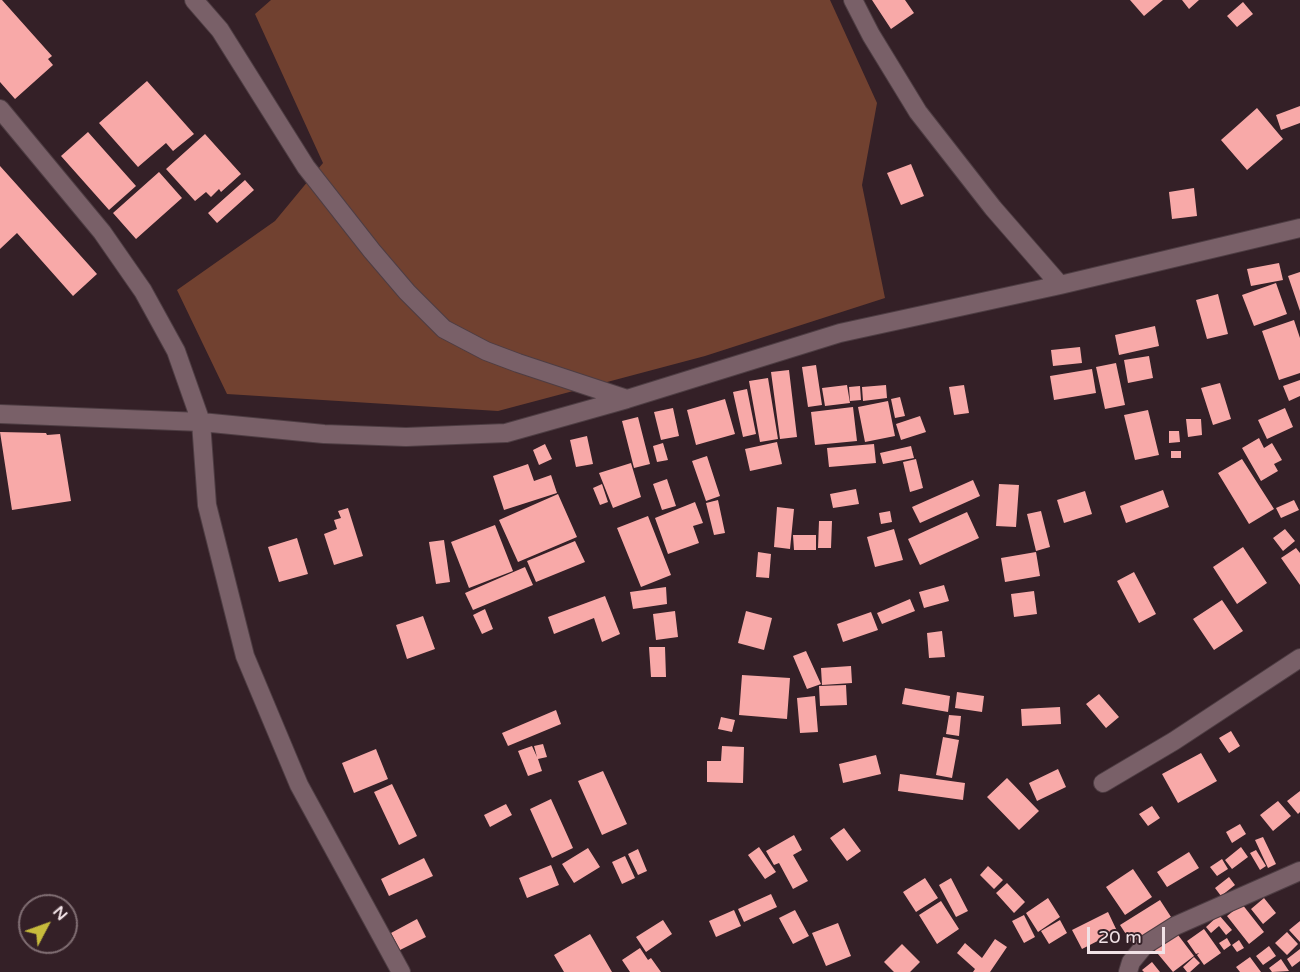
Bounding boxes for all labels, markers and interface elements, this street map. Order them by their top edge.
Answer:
north arrow [18,894,78,954]
text: N [48,902,72,925]
scale bar [1090,915,1168,953]
text: 20 m [1098,926,1142,948]

